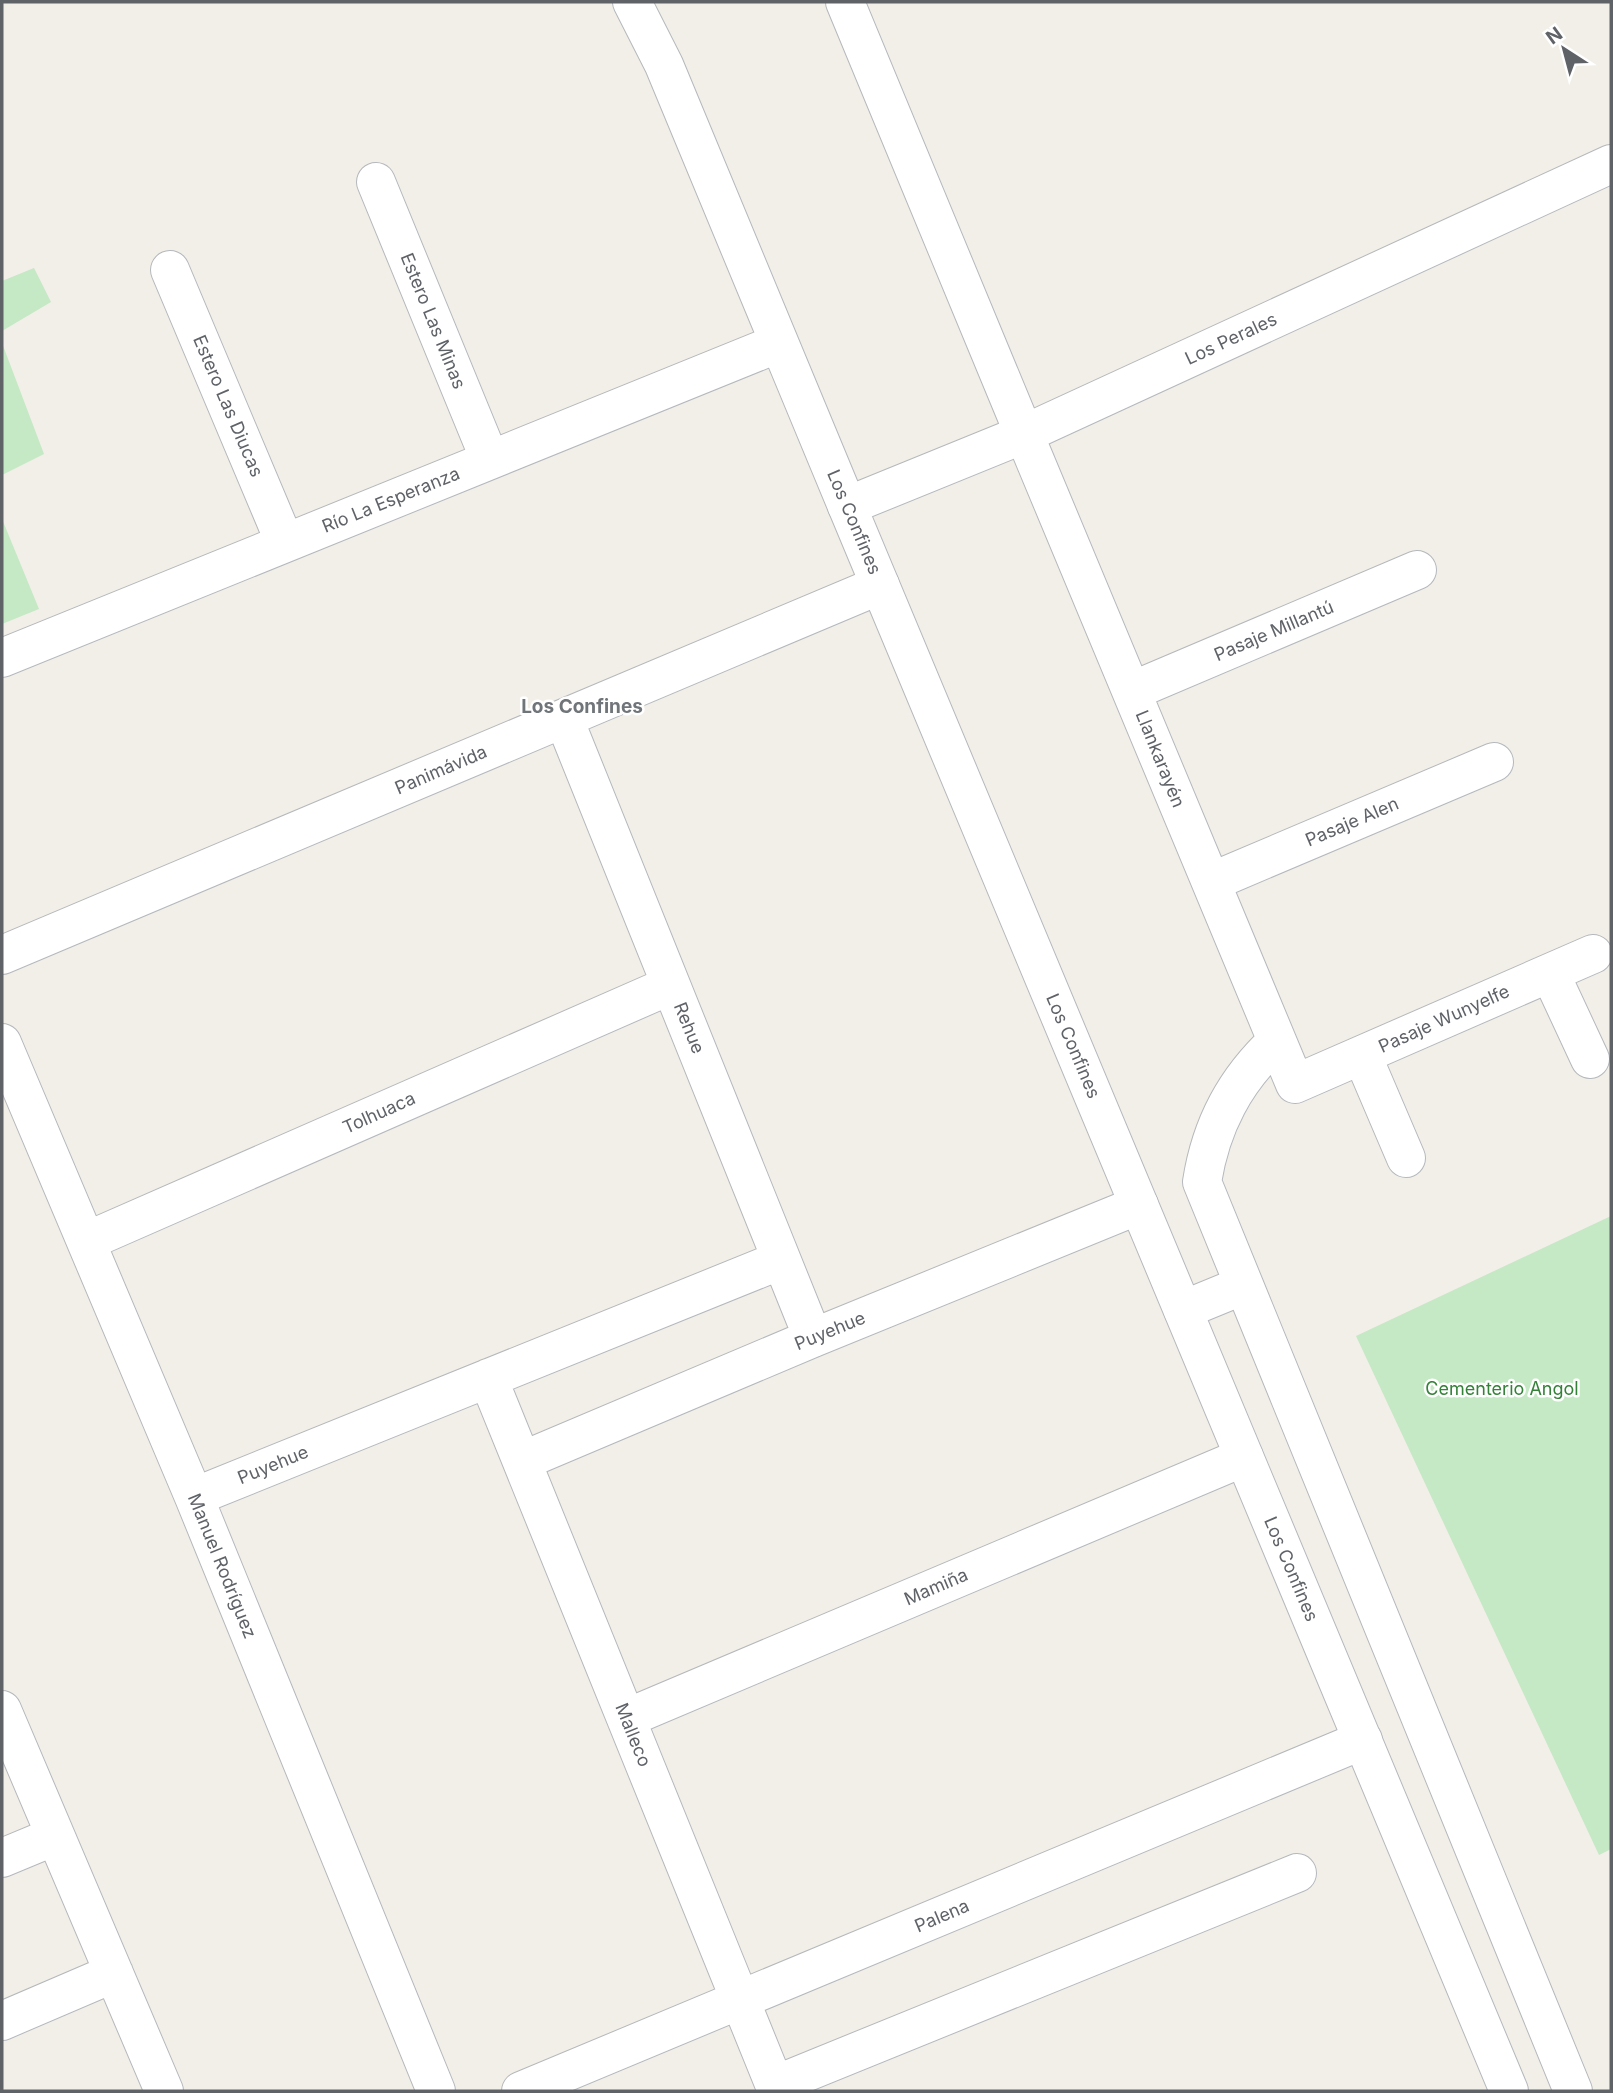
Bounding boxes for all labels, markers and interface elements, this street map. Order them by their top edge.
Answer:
north arrow [1529,14,1599,84]
text: N [1542,22,1567,49]
street label: Estero Las Minas [397,250,470,392]
street label: Los Perales [1182,308,1280,369]
street label: Estero Las Diucas [189,332,268,480]
street label: Río La Esperanza [319,462,463,537]
street label: Los Confines [823,466,886,577]
street label: Pasaje Millantú [1211,596,1337,665]
district label: Los Confines [521,695,643,718]
street label: Llankarayén [1131,707,1189,810]
street label: Panimávida [392,741,490,798]
street label: Pasaje Alen [1302,793,1401,851]
street label: Pasaje Wunyelfe [1375,980,1513,1057]
street label: Los Confines [1042,990,1105,1101]
street label: Rehue [670,999,709,1057]
street label: Tolhuaca [339,1087,418,1138]
street label: Puyehue [791,1307,868,1354]
park label: Cementerio Angol [1425,1378,1579,1399]
street label: Puyehue [234,1441,311,1488]
street label: Manuel Rodríguez [184,1491,261,1641]
street label: Los Confines [1260,1513,1323,1624]
street label: Mamiña [901,1564,971,1609]
street label: Malleco [611,1700,656,1770]
street label: Palena [911,1895,972,1936]

